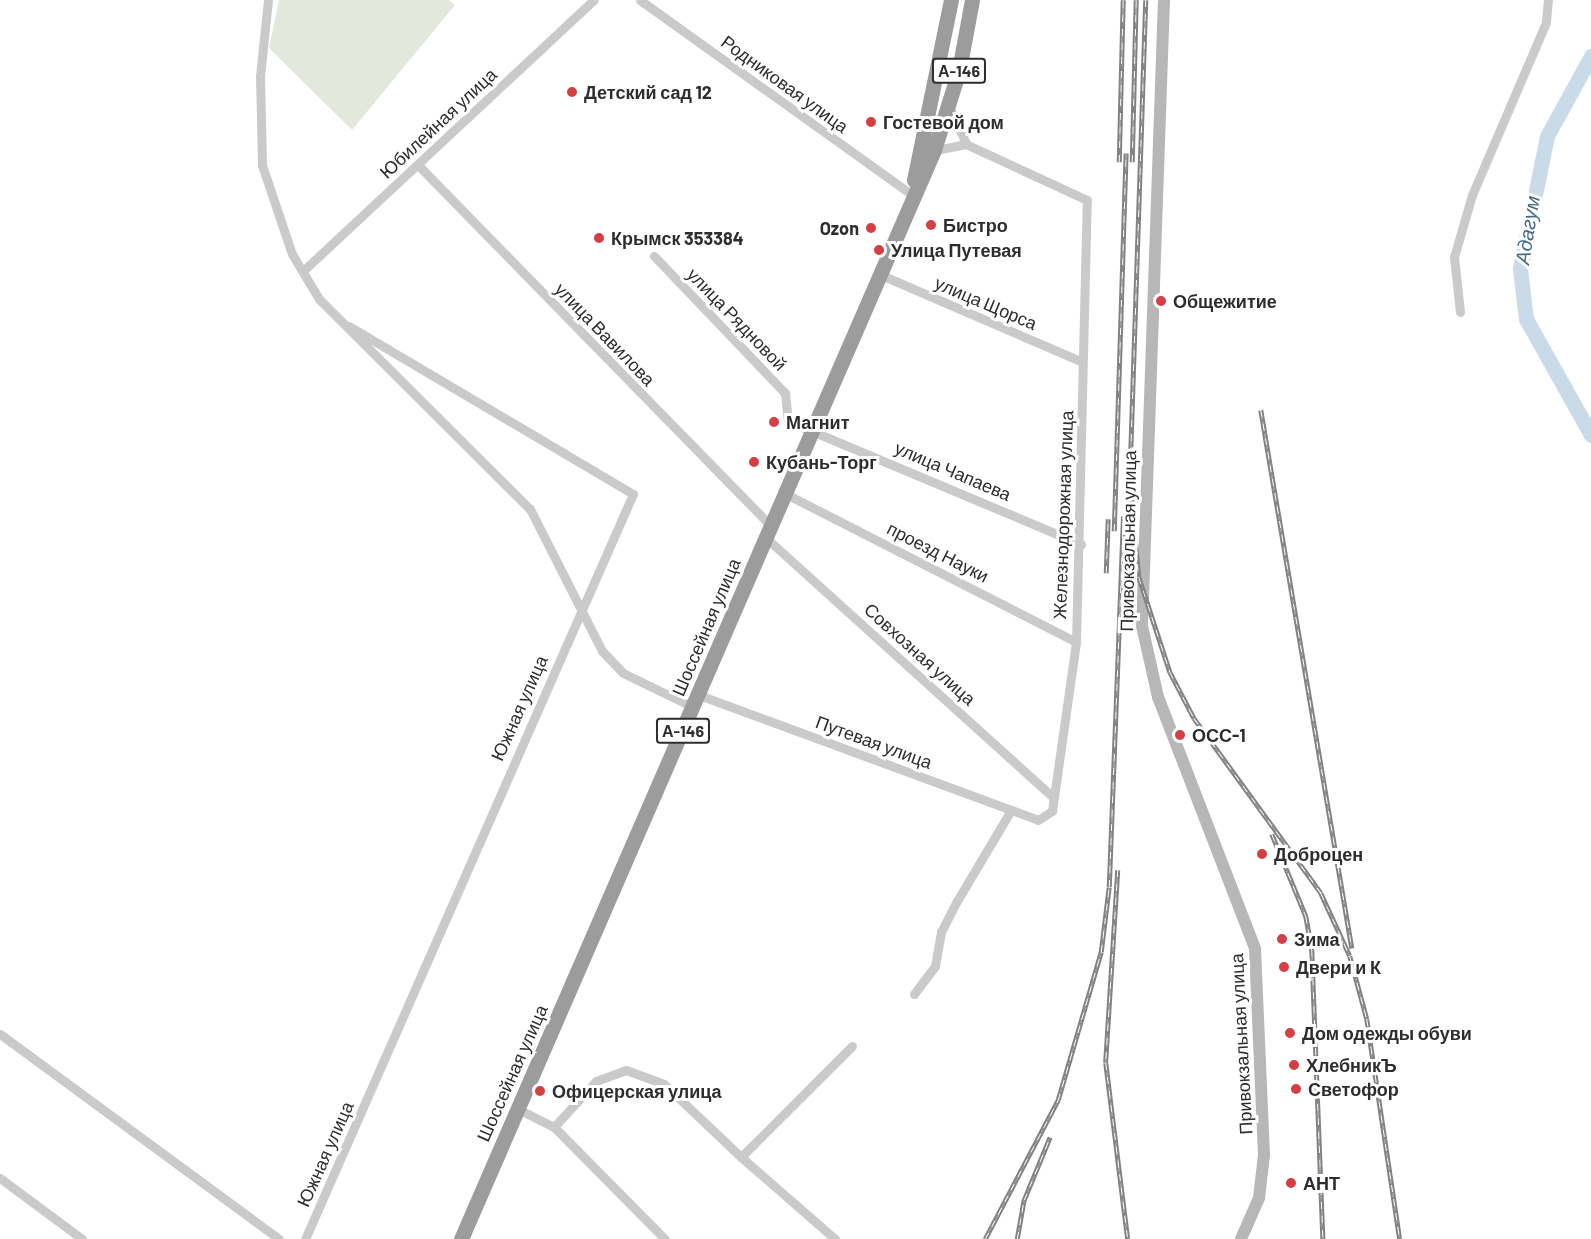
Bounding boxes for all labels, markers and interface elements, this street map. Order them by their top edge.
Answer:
street label: Родниковая улица [717,31,853,137]
road number: А-146 [930,58,988,84]
street label: Юбилейная улица [375,63,501,183]
place label: Детский сад 12 [584,81,712,103]
marker: Детский сад 12 [565,85,579,99]
place label: Гостевой дом [883,111,1004,133]
marker: Гостевой дом [864,115,878,129]
water label: Адагум [1510,194,1544,266]
place label: Бистро [943,214,1008,236]
place label: Ozon [820,217,859,239]
marker: Бистро [924,218,938,232]
marker: Ozon [864,221,878,235]
place label: Крымск 353384 [611,227,744,249]
marker: Крымск 353384 [592,231,606,245]
place label: Улица Путевая [891,239,1022,261]
marker: Улица Путевая [872,243,886,257]
street label: улица Рядновой [683,263,791,375]
street label: улица Щорса [932,272,1040,334]
street label: улица Вавилова [550,278,660,390]
place label: Общежитие [1173,290,1277,312]
marker: Общежитие [1154,294,1168,308]
street label: Железнодорожная улица [1049,410,1077,620]
place label: Магнит [786,411,849,433]
marker: Магнит [767,415,781,429]
street label: улица Чапаева [892,437,1014,505]
street label: Привокзальная улица [1116,450,1140,632]
place label: Кубань-Торг [766,451,877,473]
marker: Кубань-Торг [747,455,761,469]
street label: проезд Науки [884,517,992,587]
street label: Шоссейная улица [667,555,745,699]
street label: Совхозная улица [860,598,980,710]
street label: Южная улица [486,652,552,764]
street label: Путевая улица [813,711,935,773]
road number: А-146 [654,718,712,744]
place label: ОСС-1 [1192,724,1246,746]
marker: ОСС-1 [1173,728,1187,742]
place label: Доброцен [1274,843,1363,865]
marker: Доброцен [1255,847,1269,861]
place label: Зима [1294,928,1339,950]
marker: Зима [1275,932,1289,946]
street label: Привокзальная улица [1225,953,1257,1135]
place label: Двери и К [1296,956,1381,978]
marker: Двери и К [1277,960,1291,974]
street label: Шоссейная улица [472,1001,552,1145]
place label: Дом одежды обуви [1302,1022,1472,1044]
marker: Дом одежды обуви [1283,1026,1297,1040]
place label: ХлебникЪ [1306,1054,1397,1076]
marker: ХлебникЪ [1287,1058,1301,1072]
place label: Светофор [1308,1078,1399,1100]
place label: Офицерская улица [552,1080,722,1102]
marker: Светофор [1289,1082,1303,1096]
marker: Офицерская улица [533,1084,547,1098]
street label: Южная улица [292,1098,358,1210]
place label: АНТ [1303,1172,1340,1194]
marker: АНТ [1284,1176,1298,1190]

